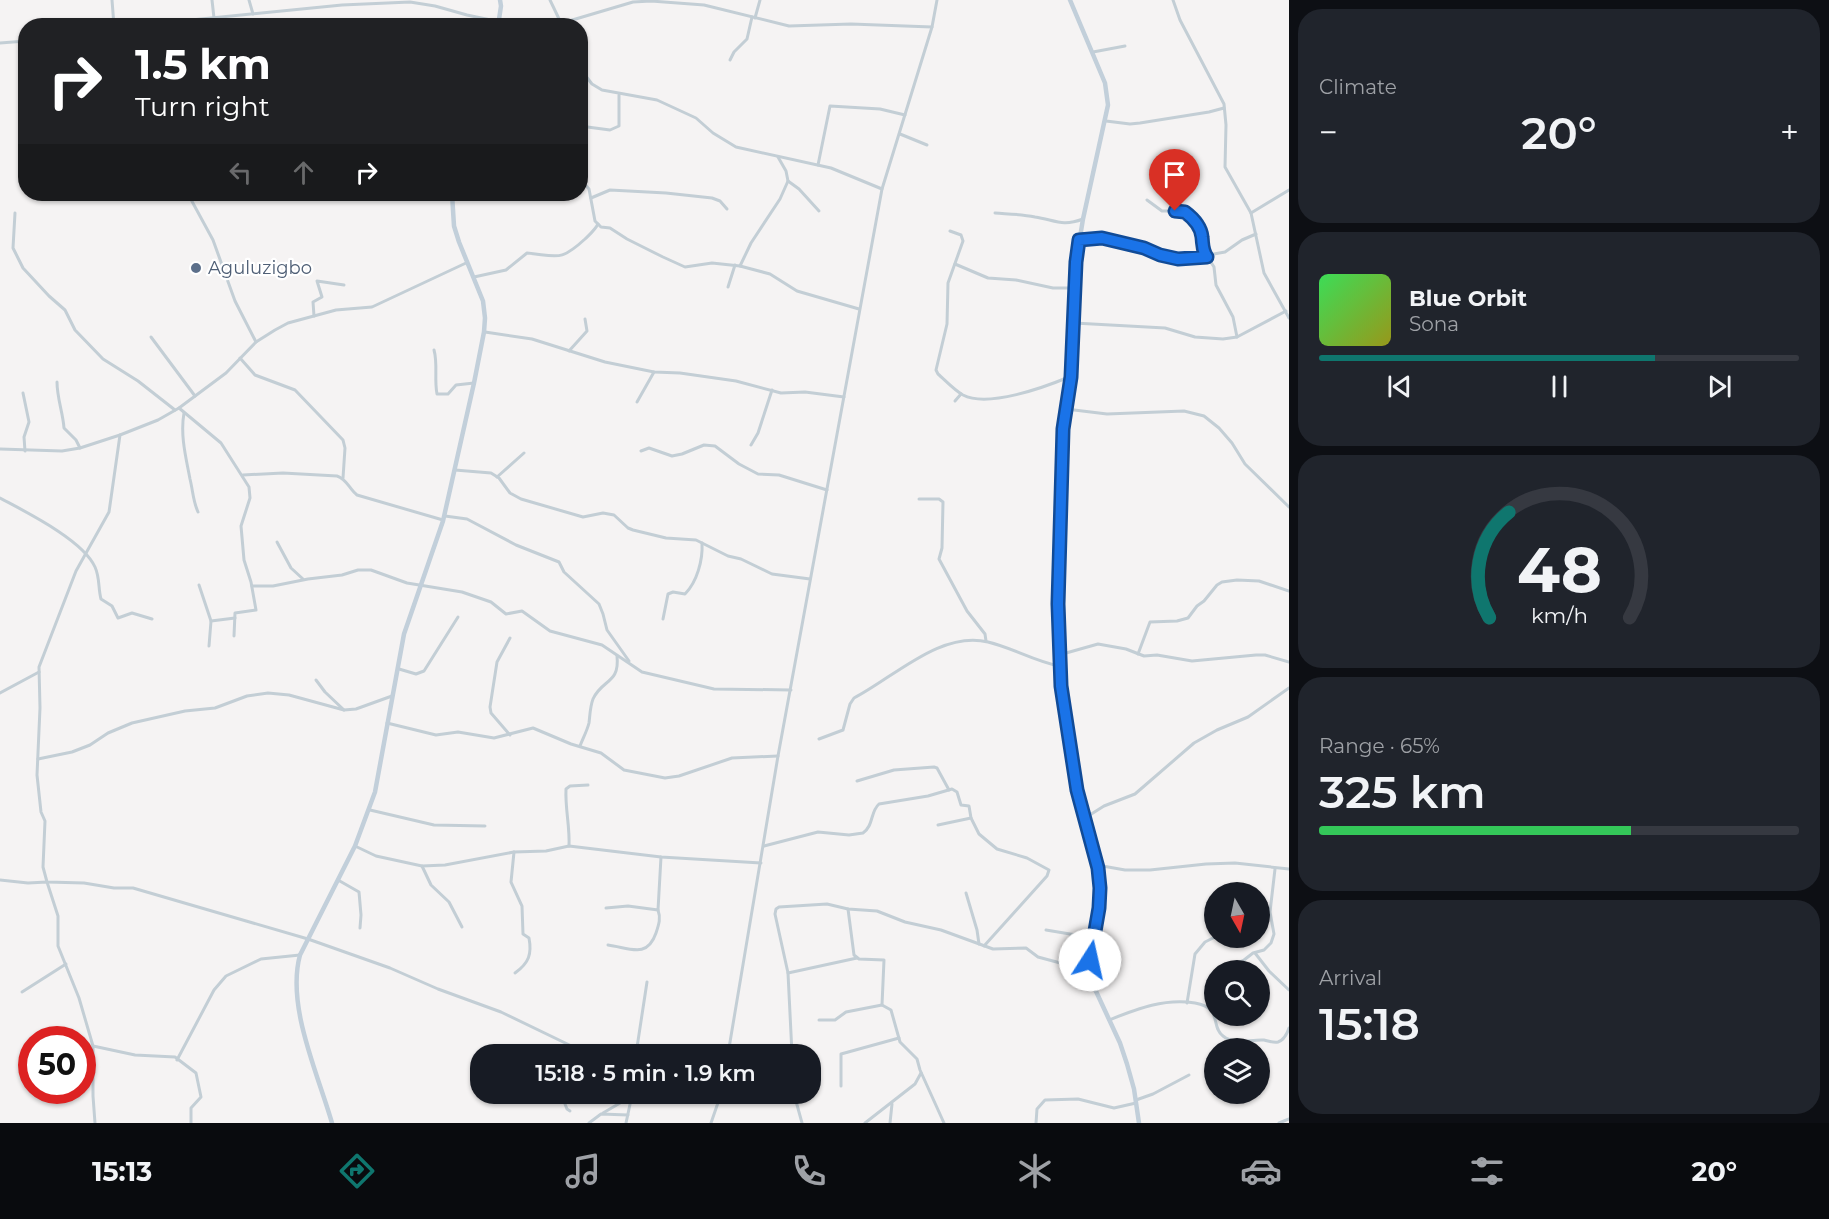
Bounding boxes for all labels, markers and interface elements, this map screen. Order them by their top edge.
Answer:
text: 1.5 km [135,38,271,90]
icon: right [36,42,114,120]
text: Climate [1319,75,1397,99]
text: Turn right [135,90,270,123]
text: 20° [1521,105,1597,160]
text: − [1319,112,1338,152]
text: + [1780,112,1799,152]
pin [1149,149,1200,211]
icon: left [224,156,257,189]
icon: ahead [287,156,320,189]
icon: right [350,156,383,189]
icon: arrive [1158,158,1191,191]
place label: Aguluzigbo [208,257,312,279]
marker: Aguluzigbo [189,261,203,275]
text: Blue Orbit [1409,285,1527,312]
text: Sona [1409,312,1459,336]
icon: previous [1383,370,1416,403]
icon: pause [1543,370,1576,403]
icon: next [1703,370,1736,403]
text: 48 [1517,533,1601,609]
text: km/h [1530,603,1588,629]
text: Range · 65% [1319,734,1440,758]
text: 325 km [1319,764,1486,819]
north arrow [1204,882,1270,948]
map controls [1204,882,1270,1104]
position arrow [1058,928,1122,992]
button: search [1204,960,1270,1026]
text: Arrival [1319,966,1382,990]
text: 15:18 [1319,996,1420,1051]
speed limit sign: 50 [18,1026,96,1104]
button: layers [1204,1038,1270,1104]
text: 15:18 · 5 min · 1.9 km [535,1060,756,1087]
icon: directions [336,1150,378,1192]
icon: music [562,1150,604,1192]
icon: phone [788,1150,830,1192]
icon: climate [1014,1150,1056,1192]
icon: car [1240,1150,1282,1192]
icon: filters [1466,1150,1508,1192]
text: 15:13 [92,1155,152,1188]
text: 20° [1691,1155,1737,1188]

